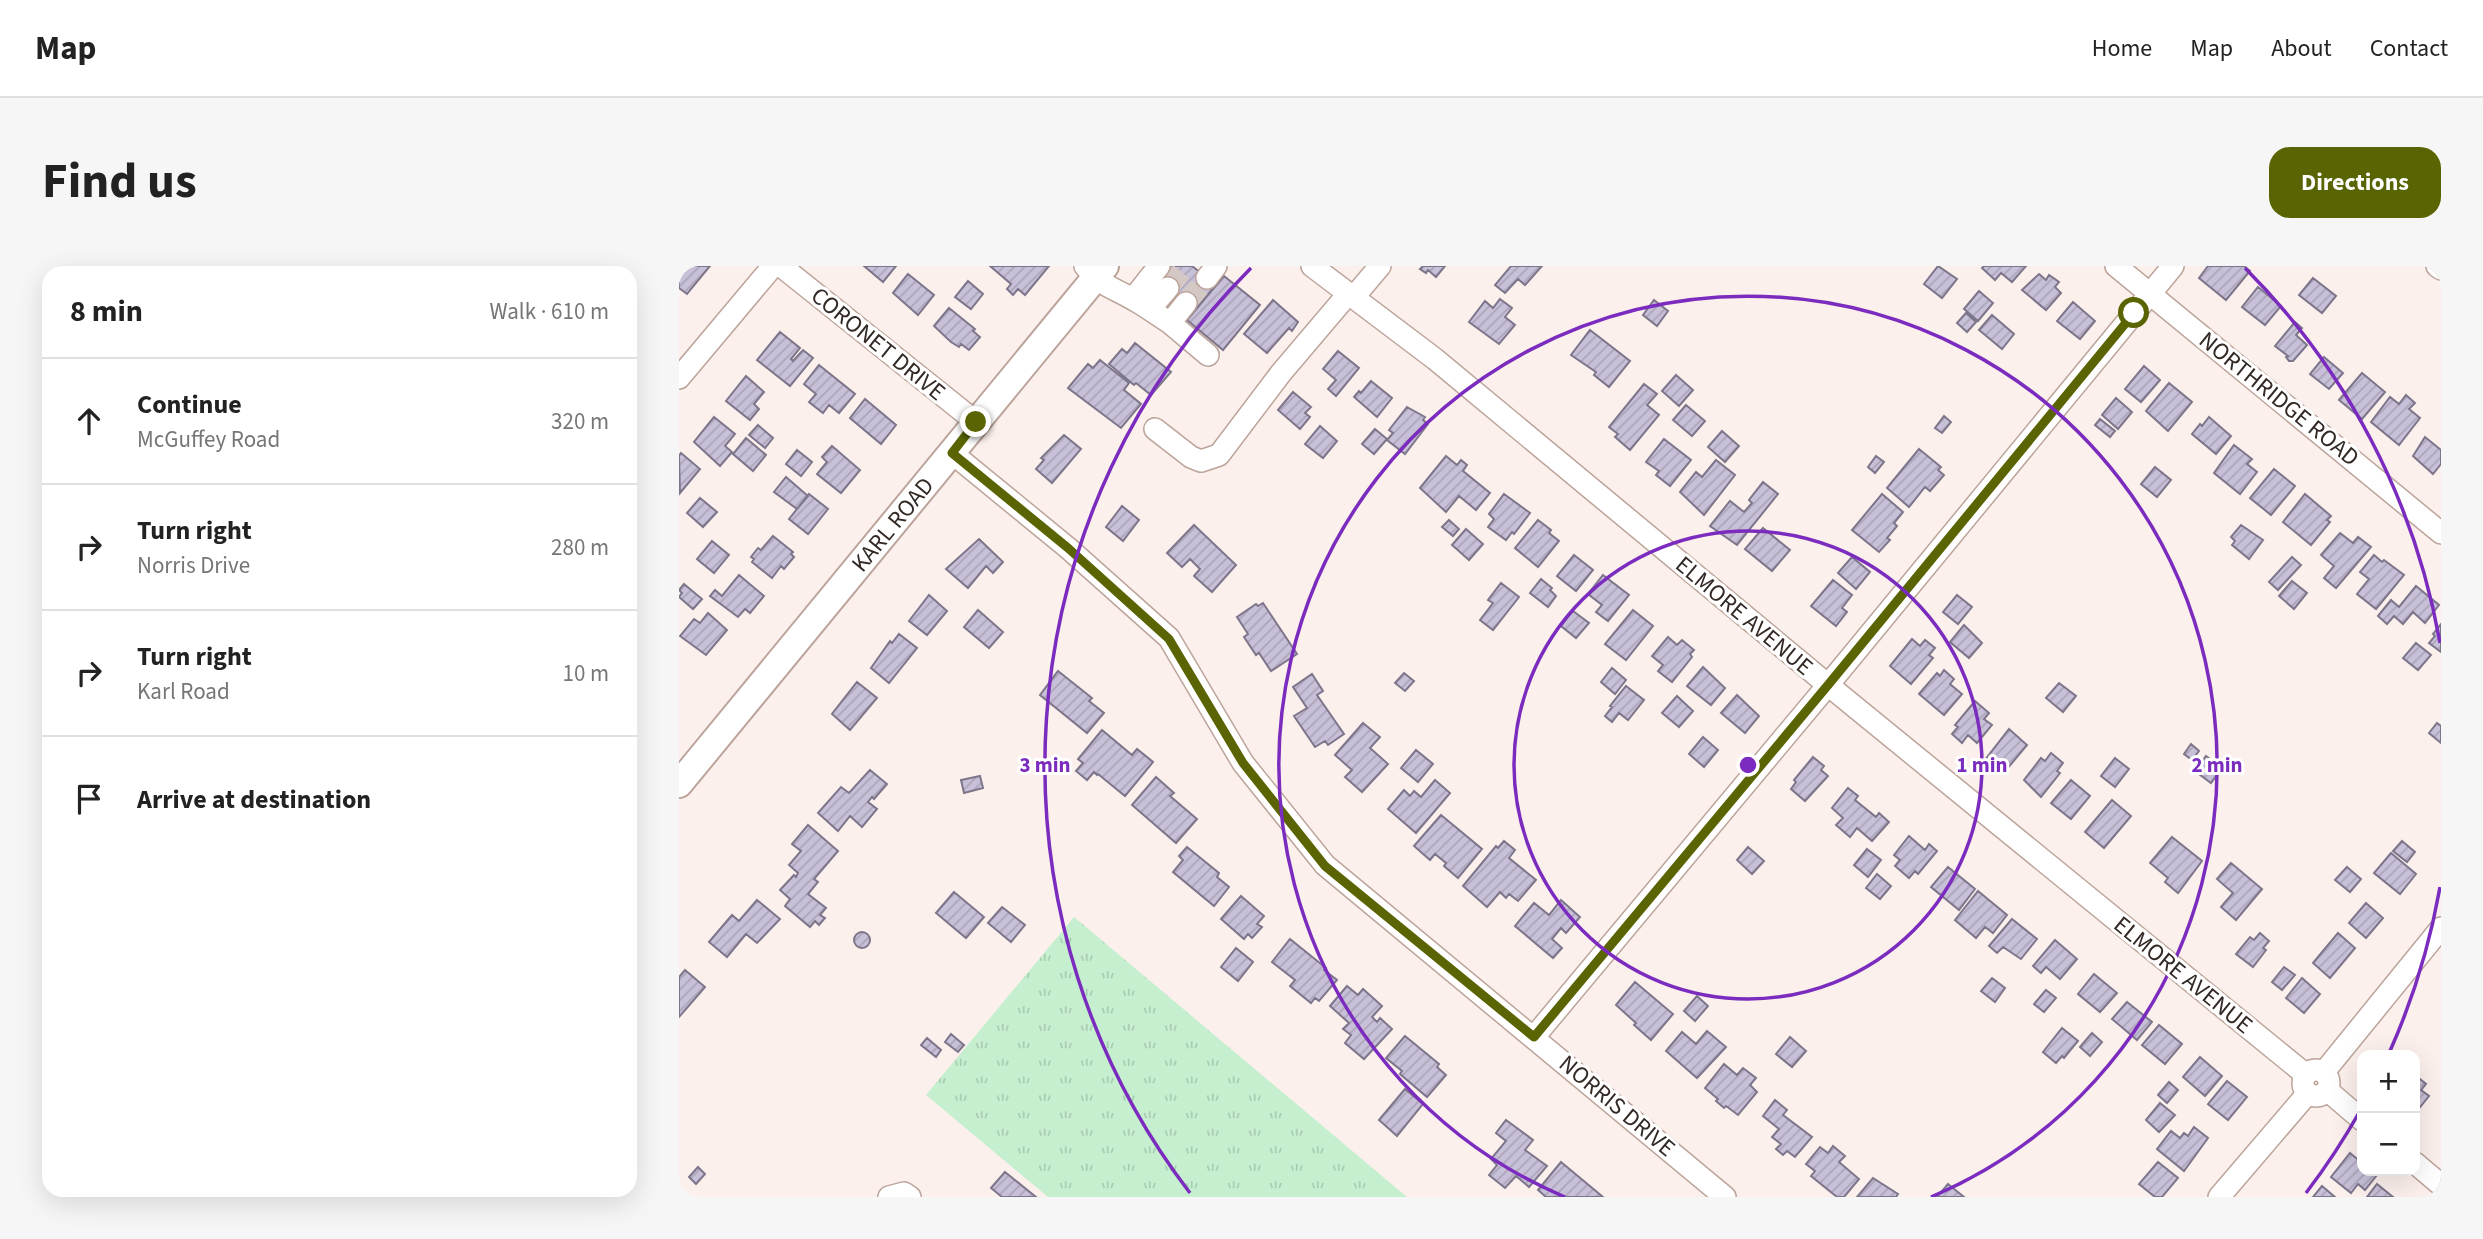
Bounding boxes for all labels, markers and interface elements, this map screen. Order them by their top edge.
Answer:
text: Map [35,25,96,72]
text: Home [2092,31,2152,66]
text: Map [2190,31,2233,66]
text: About [2271,31,2332,66]
text: Contact [2370,31,2448,66]
text: Find us [42,147,197,217]
button: Directions [2269,147,2441,218]
street label: CORONET DRIVE [803,279,953,409]
text: 8 min [70,290,143,333]
text: Walk · 610 m [490,295,609,328]
route start [2118,297,2149,328]
street label: NORTHRIDGE ROAD [2191,323,2367,475]
text: Continue [137,386,242,423]
icon: ahead [70,402,108,440]
text: 320 m [551,405,609,438]
route end [960,406,991,437]
text: McGuffey Road [137,423,280,456]
street label: KARL ROAD [843,469,942,580]
text: Turn right [137,512,252,549]
icon: right [70,528,108,566]
text: 280 m [551,531,609,564]
street label: ELMORE AVENUE [1668,548,1820,684]
text: Norris Drive [137,549,250,582]
text: Turn right [137,638,252,675]
icon: right [70,654,108,692]
text: 10 m [562,657,609,690]
text: Karl Road [137,675,230,708]
text: 3 min [1019,750,1071,780]
text: 1 min [1956,750,2008,780]
text: 2 min [2191,750,2243,780]
centre of rings [1736,753,1760,777]
icon: arrive [70,780,108,818]
text: Arrive at destination [137,781,371,818]
street label: ELMORE AVENUE [2106,908,2260,1042]
street label: NORRIS DRIVE [1551,1047,1683,1165]
map controls [2357,1050,2420,1176]
button: + [2357,1050,2420,1113]
button: − [2357,1113,2420,1176]

